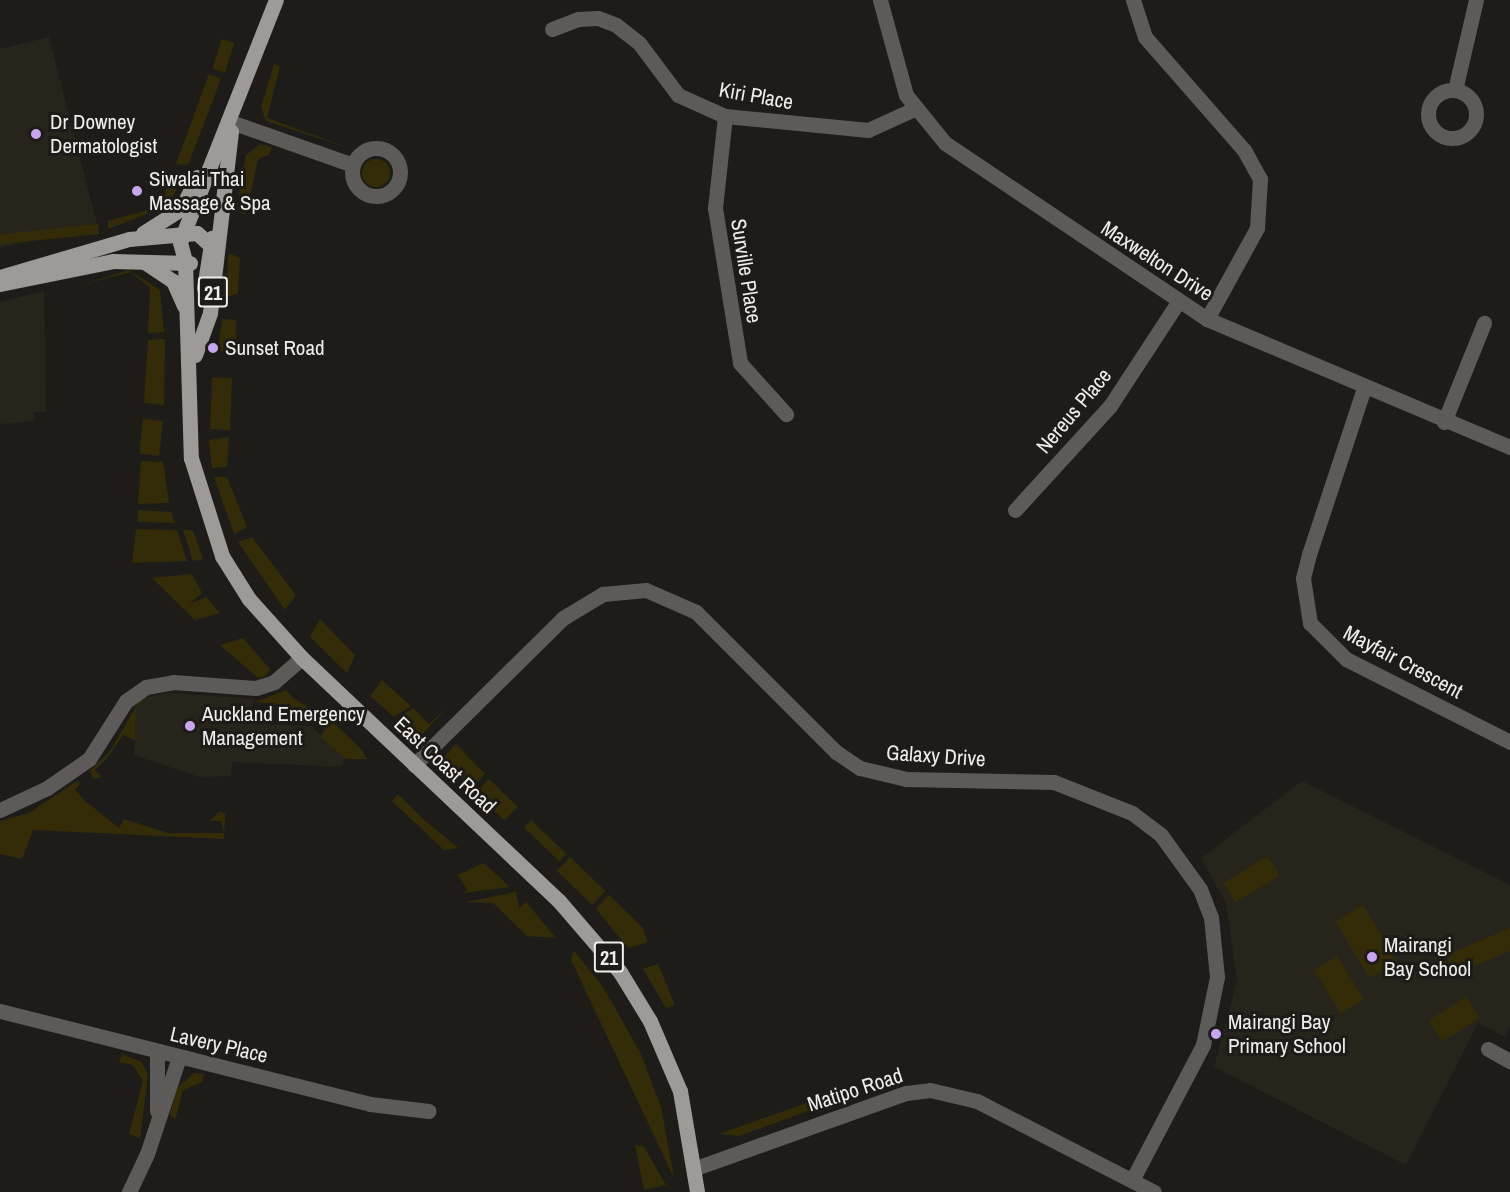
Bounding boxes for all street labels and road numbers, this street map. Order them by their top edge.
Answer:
street label: Kiri Place [717,77,795,115]
street label: Maxwelton Drive [1096,216,1218,306]
street label: Surville Place [725,217,767,325]
road number: 21 [196,275,230,309]
street label: Nereus Place [1031,363,1117,459]
street label: Mayfair Crescent [1339,620,1467,704]
street label: East Coast Road [389,711,501,819]
street label: Galaxy Drive [885,740,987,772]
road number: 21 [592,940,626,974]
street label: Lavery Place [168,1022,270,1068]
street label: Matipo Road [804,1063,906,1117]

